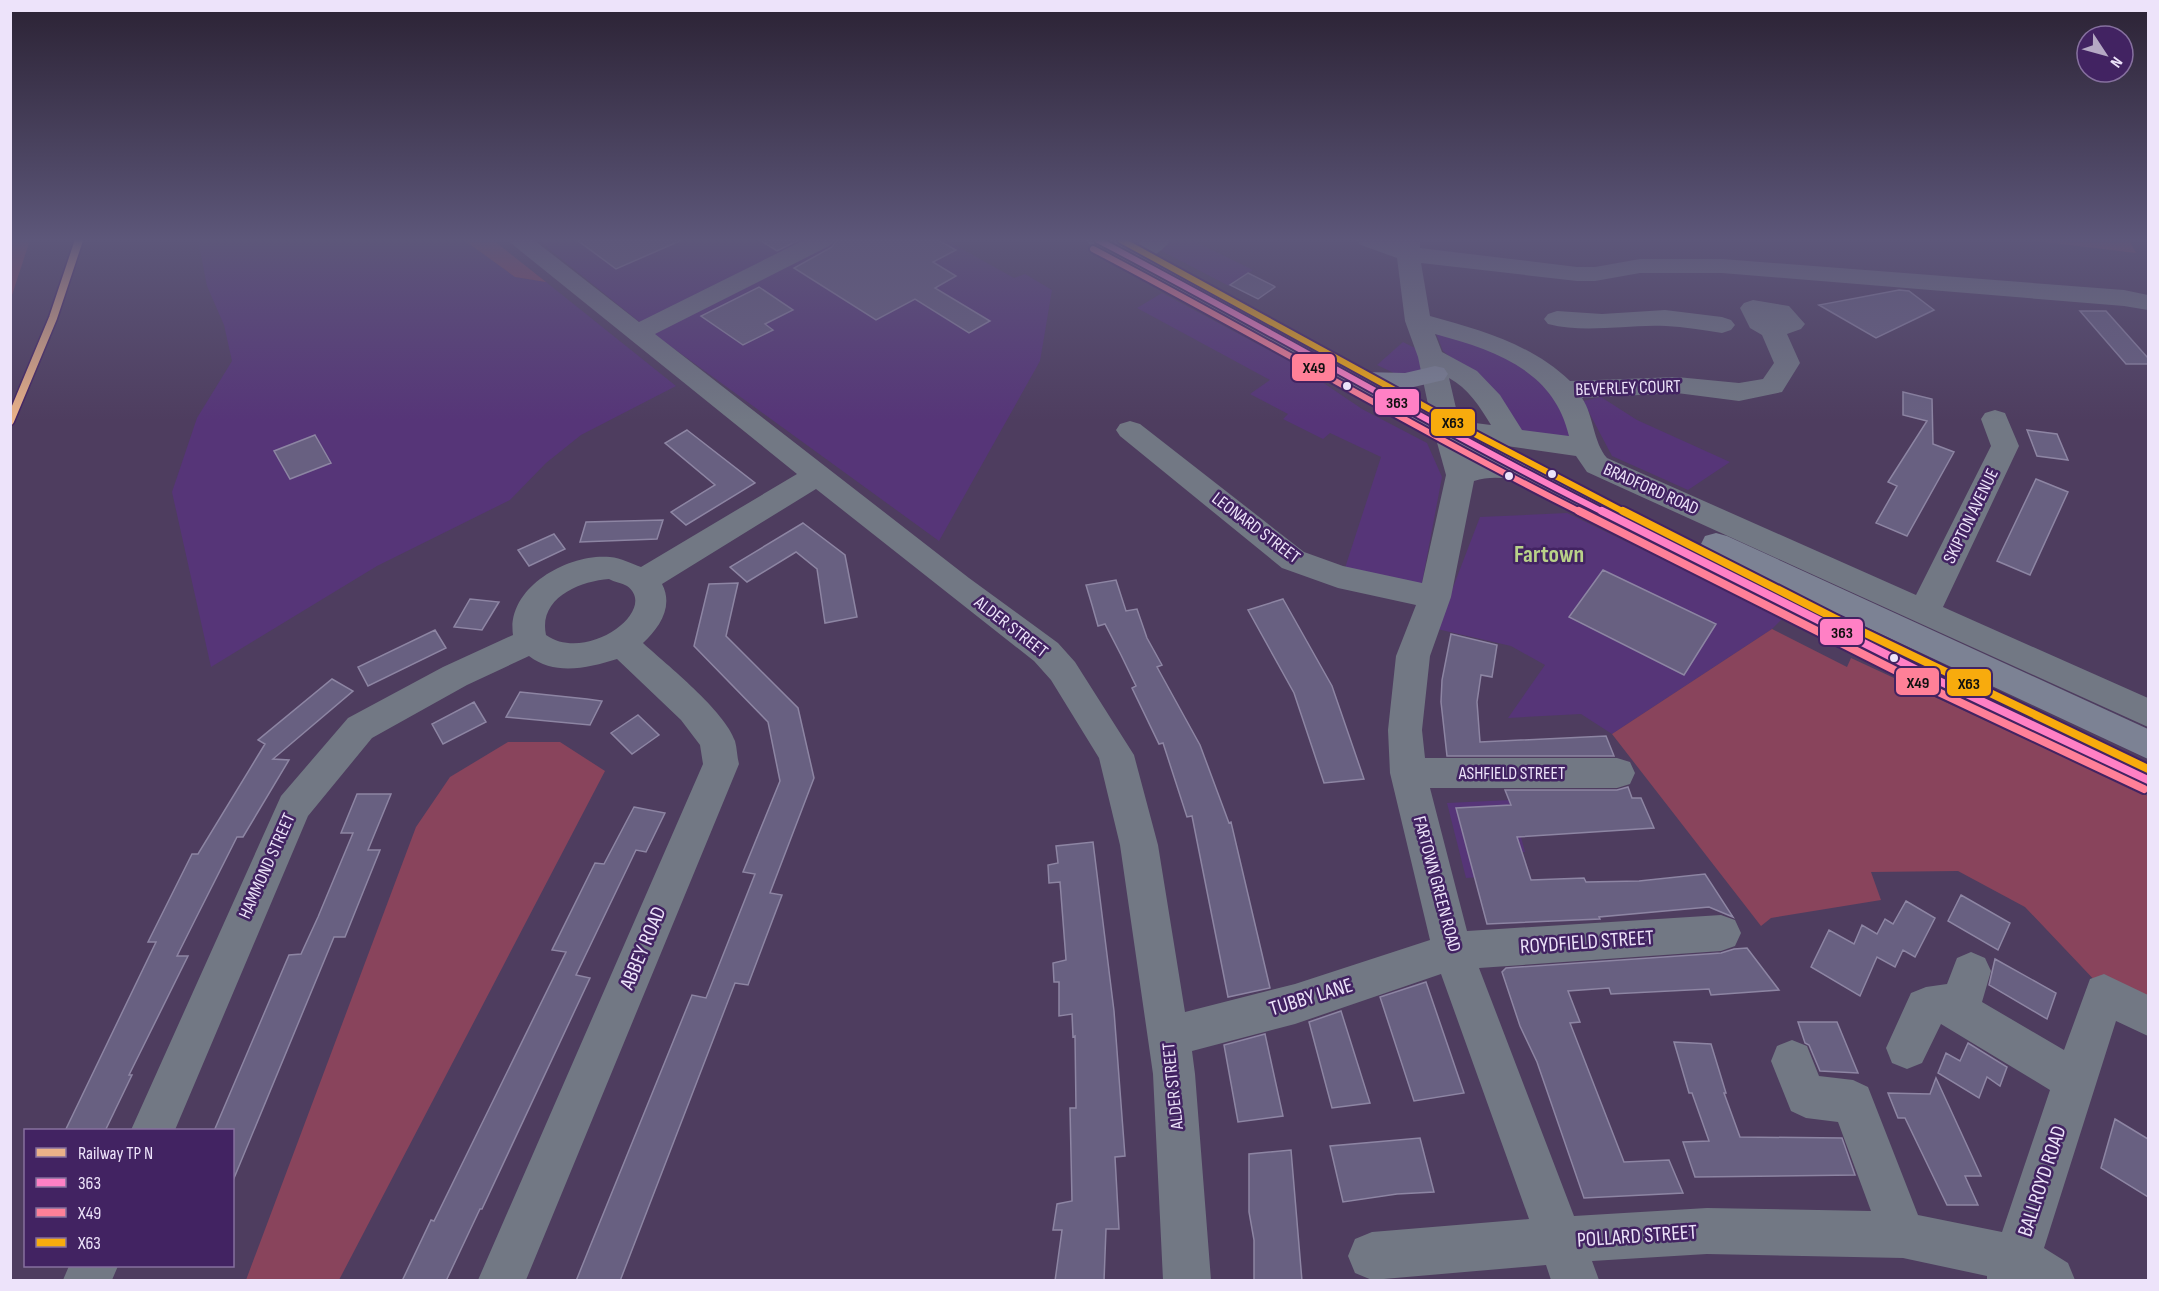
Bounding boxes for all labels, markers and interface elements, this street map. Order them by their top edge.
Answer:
north arrow [2075,24,2135,84]
text: N [2106,53,2126,71]
line badge: X49 [1291,353,1336,382]
text: X49 [1302,359,1325,378]
street label: BEVERLEY COURT [1575,376,1681,400]
unlabelled marker [1341,380,1353,392]
line badge: 363 [1374,388,1420,416]
text: 363 [1386,394,1408,413]
line badge: X63 [1430,408,1476,437]
text: X63 [1441,414,1464,433]
street label: BRADFORD ROAD [1600,459,1702,519]
street label: SKIPTON AVENUE [1939,465,2003,567]
unlabelled marker [1546,468,1558,480]
unlabelled marker [1503,470,1515,482]
street label: LEONARD STREET [1208,488,1304,568]
district label: Fartown [1514,540,1584,569]
street label: ALDER STREET [969,591,1052,662]
line badge: 363 [1819,618,1864,646]
text: 363 [1831,624,1853,643]
unlabelled marker [1888,652,1900,664]
line badge: X49 [1895,667,1940,696]
line badge: X63 [1946,668,1992,697]
text: X49 [1906,674,1929,693]
text: X63 [1957,675,1980,694]
street label: ASHFIELD STREET [1458,763,1565,784]
street label: HAMMOND STREET [234,810,300,922]
street label: FARTOWN GREEN ROAD [1409,814,1465,954]
street label: ABBEY ROAD [614,903,672,994]
street label: ROYDFIELD STREET [1519,925,1655,959]
street label: TUBBY LANE [1266,972,1356,1022]
street label: ALDER STREET [1158,1042,1188,1131]
street label: BALLROYD ROAD [2012,1123,2072,1239]
legend [24,1129,234,1267]
text: Railway TP N [78,1143,153,1164]
text: 363 [78,1173,101,1194]
text: X49 [77,1203,101,1224]
street label: POLLARD STREET [1576,1219,1698,1253]
text: X63 [77,1233,101,1254]

